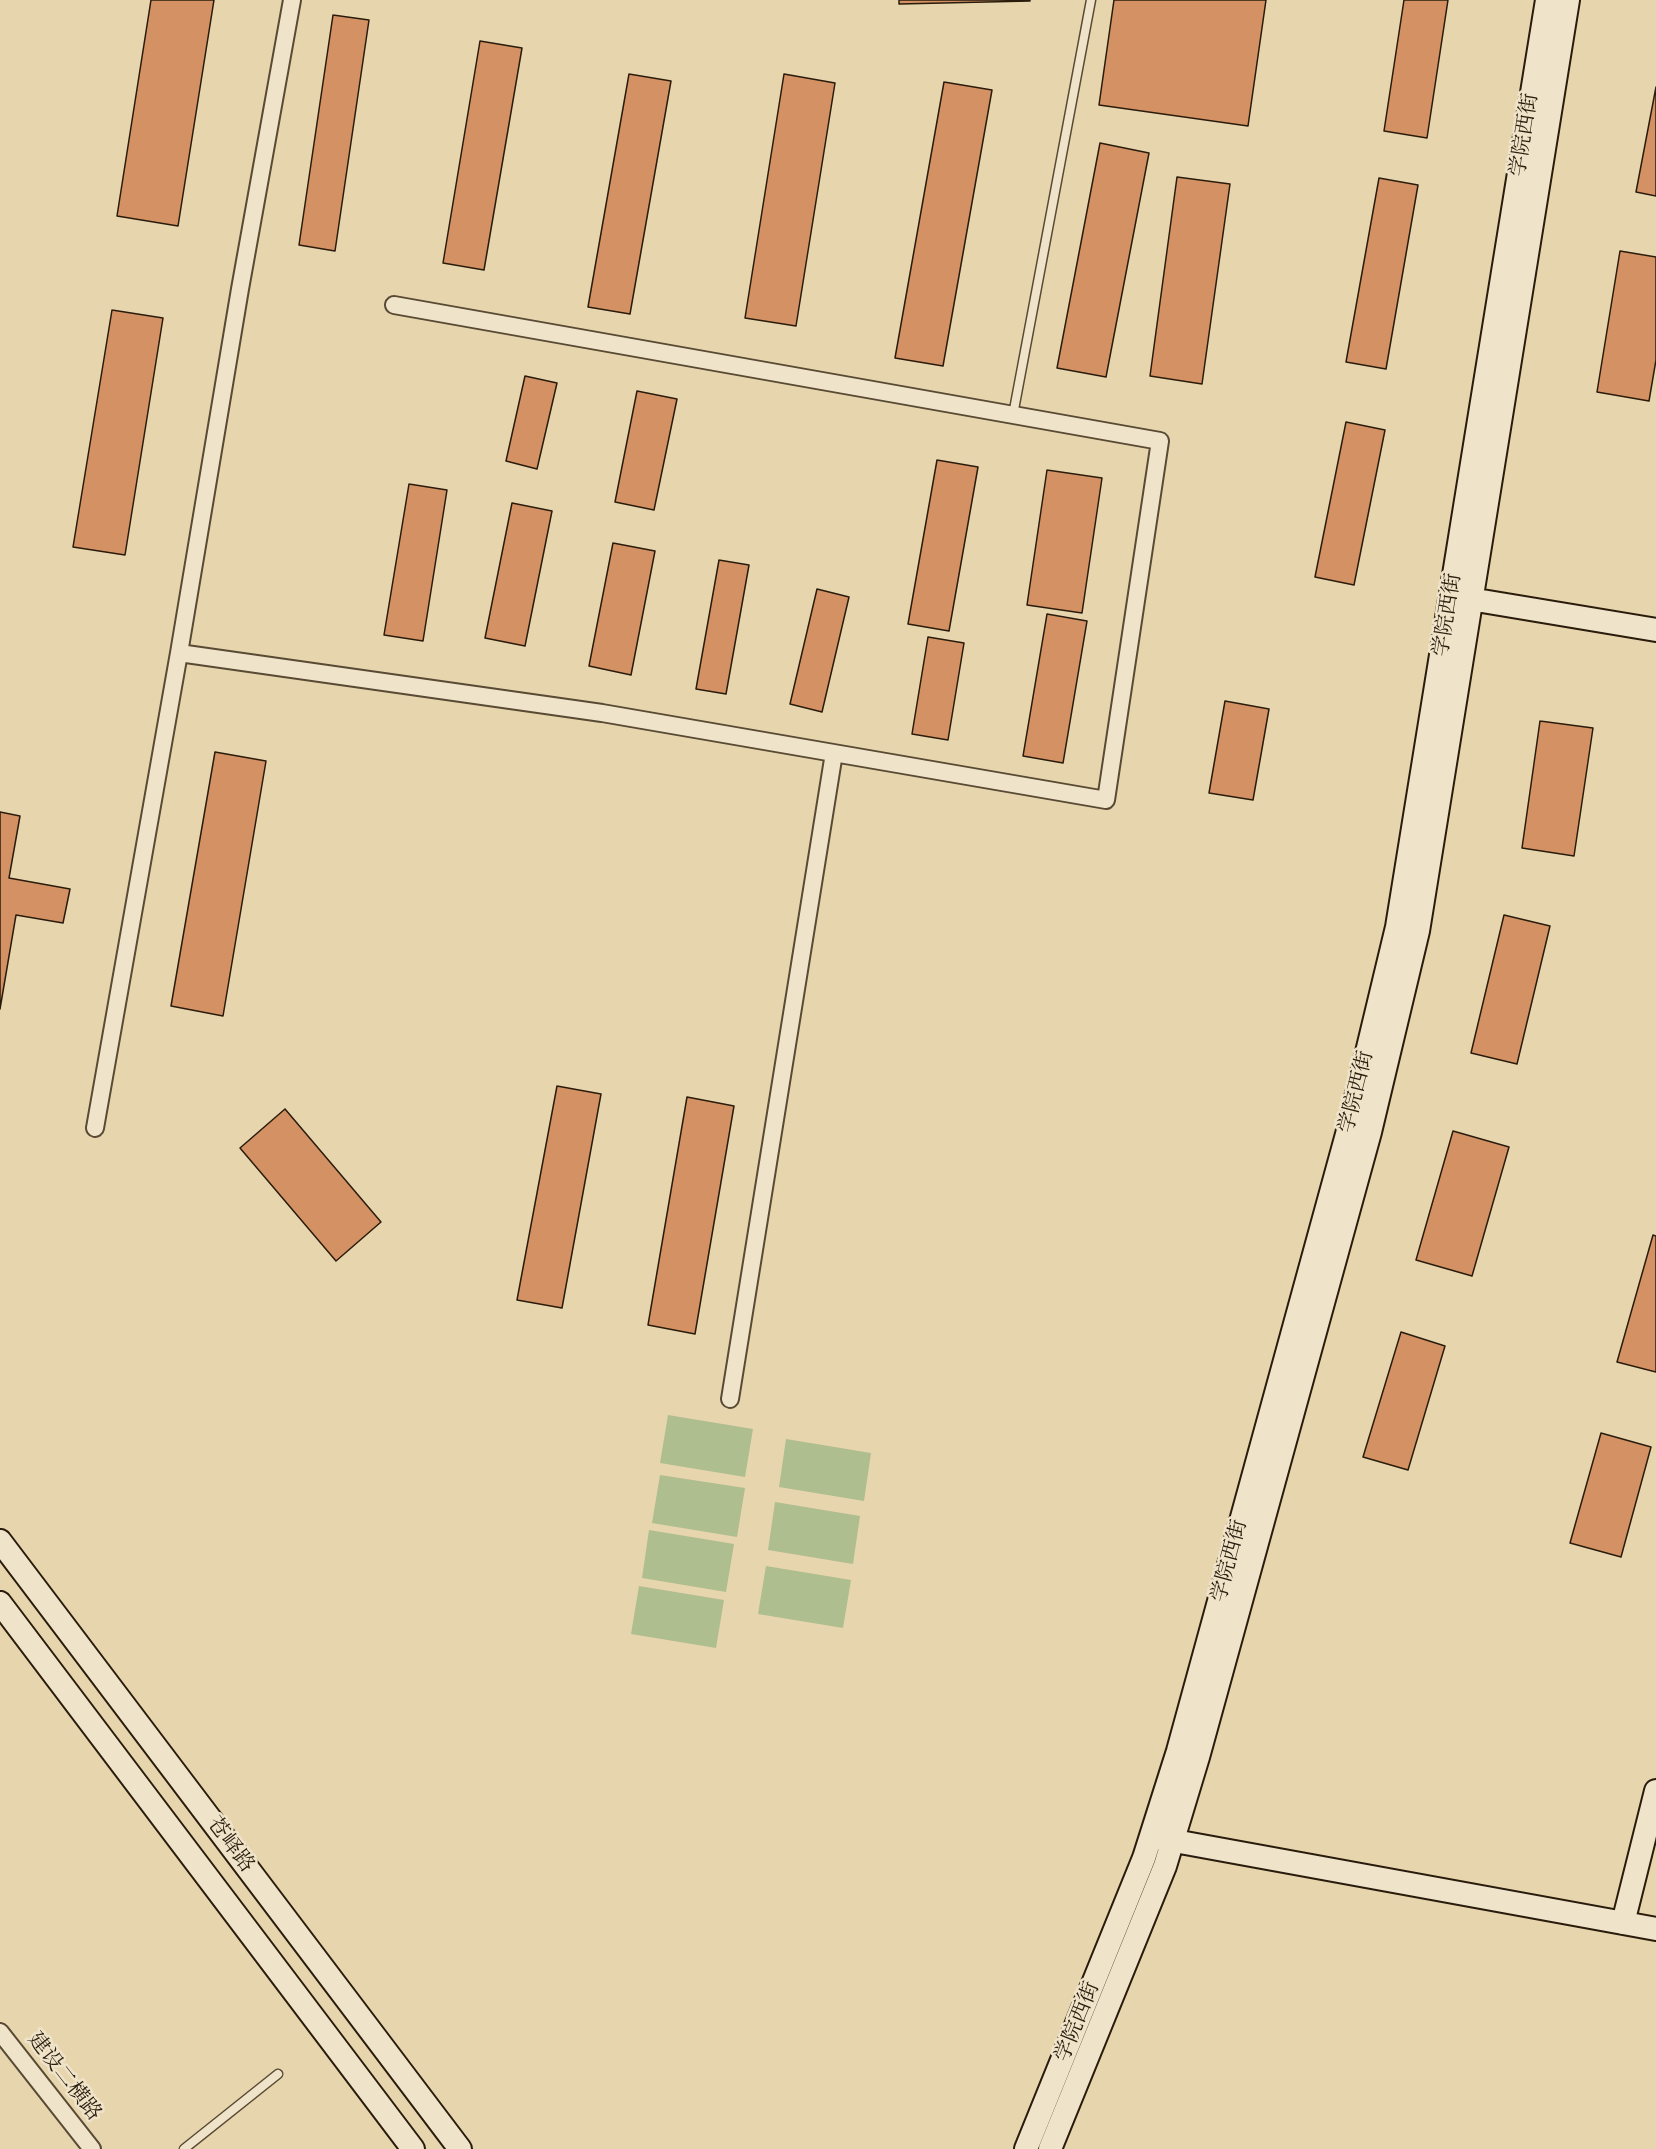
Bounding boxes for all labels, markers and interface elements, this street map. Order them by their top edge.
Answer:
street label: 学院西街 [1506,92,1544,178]
street label: 学院西街 [1429,572,1467,658]
street label: 学院西街 [1335,1048,1379,1136]
street label: 学院西街 [1207,1517,1253,1605]
street label: 苍峄路 [201,1812,259,1878]
street label: 学院西街 [1051,1978,1105,2066]
street label: 建设二横路 [22,2028,106,2126]

